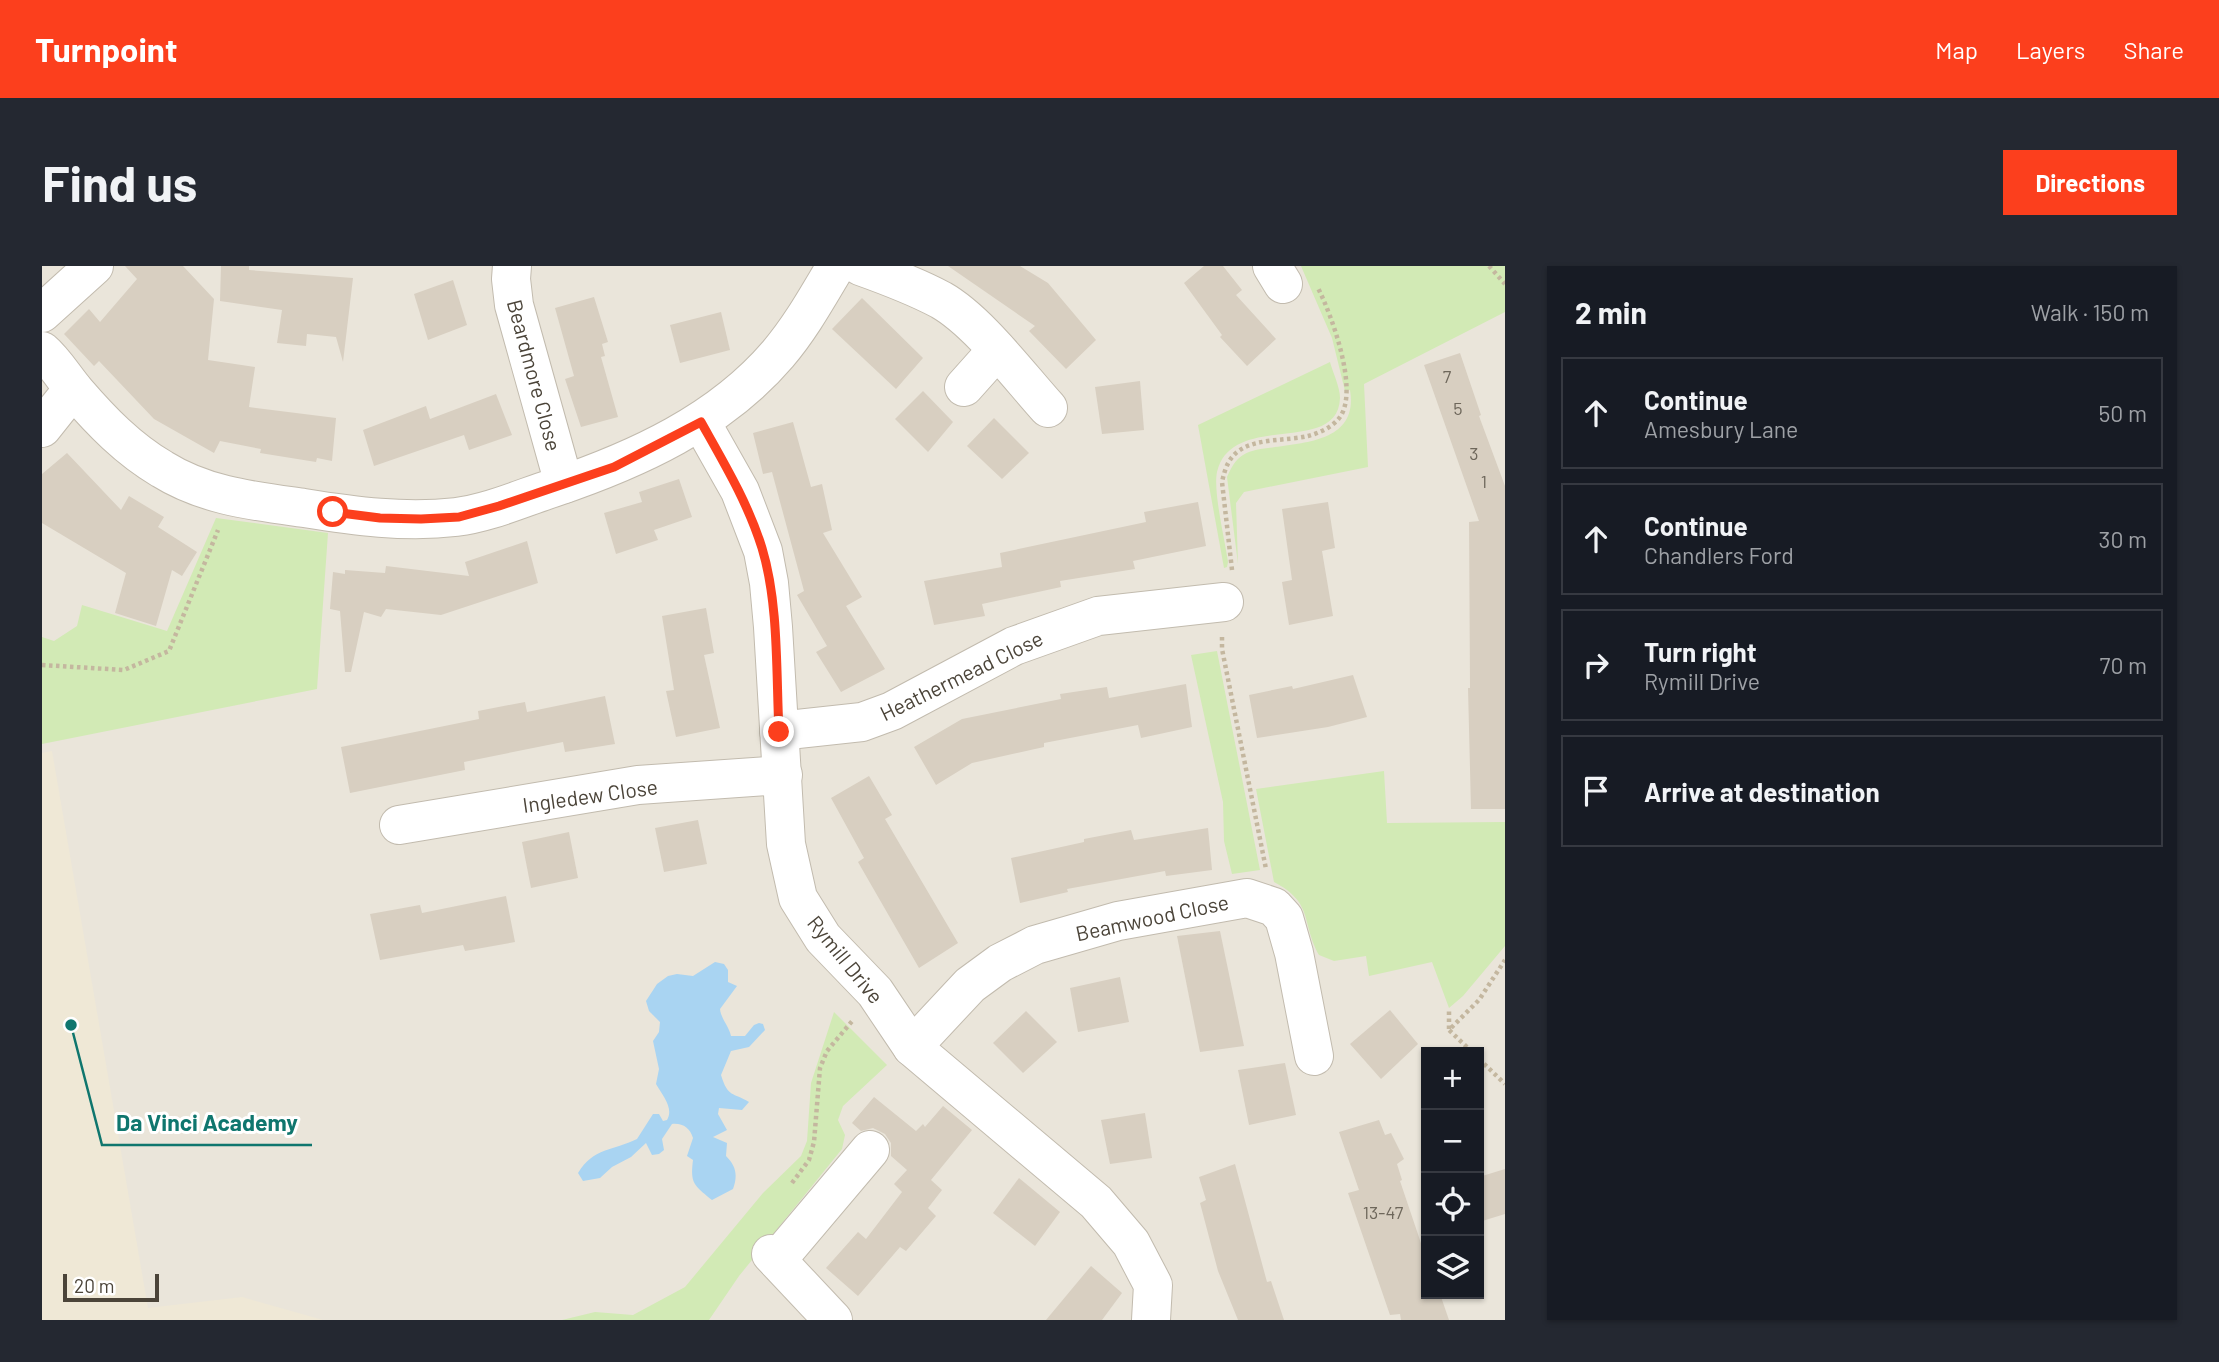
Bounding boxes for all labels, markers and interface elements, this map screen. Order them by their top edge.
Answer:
text: Turnpoint [35,29,177,69]
text: Map [1935,35,1978,64]
text: Layers [2016,35,2085,64]
text: Share [2123,35,2184,64]
button: Directions [2003,150,2177,215]
text: Find us [42,153,197,212]
text: 2 min [1575,294,1647,330]
street label: Beardmore Close [503,296,567,454]
text: Walk · 150 m [2031,298,2149,326]
house number: 7 [1443,365,1452,387]
text: Continue [1644,384,1748,415]
icon: ahead [1577,394,1615,432]
house number: 5 [1453,397,1463,419]
text: 50 m [2099,399,2147,427]
text: Amesbury Lane [1644,415,1798,443]
house number: 3 [1469,442,1479,464]
house number: 1 [1481,470,1487,492]
route start [317,496,348,527]
text: Continue [1644,510,1748,541]
icon: ahead [1577,520,1615,558]
text: 30 m [2099,525,2147,553]
text: Chandlers Ford [1644,541,1794,569]
street label: Heathermead Close [875,625,1047,725]
text: Turn right [1644,636,1757,667]
icon: right [1577,646,1615,684]
text: 70 m [2100,651,2147,679]
text: Rymill Drive [1644,667,1760,695]
route end [763,716,794,747]
icon: arrive [1577,772,1615,810]
street label: Ingledew Close [521,773,659,817]
text: Arrive at destination [1644,776,1880,807]
street label: Beamwood Close [1073,889,1231,945]
street label: Rymill Drive [803,910,889,1008]
map controls [1421,1047,1484,1299]
button: + [1421,1047,1484,1110]
callout: Da Vinci Academy [102,1101,312,1145]
text: Da Vinci Academy [116,1108,298,1136]
button: − [1421,1110,1484,1173]
button: locate [1421,1173,1484,1236]
house number: 13-47 [1363,1201,1404,1223]
button: layers [1421,1236,1484,1299]
scale bar [63,1271,159,1303]
text: 20 m [74,1274,114,1297]

